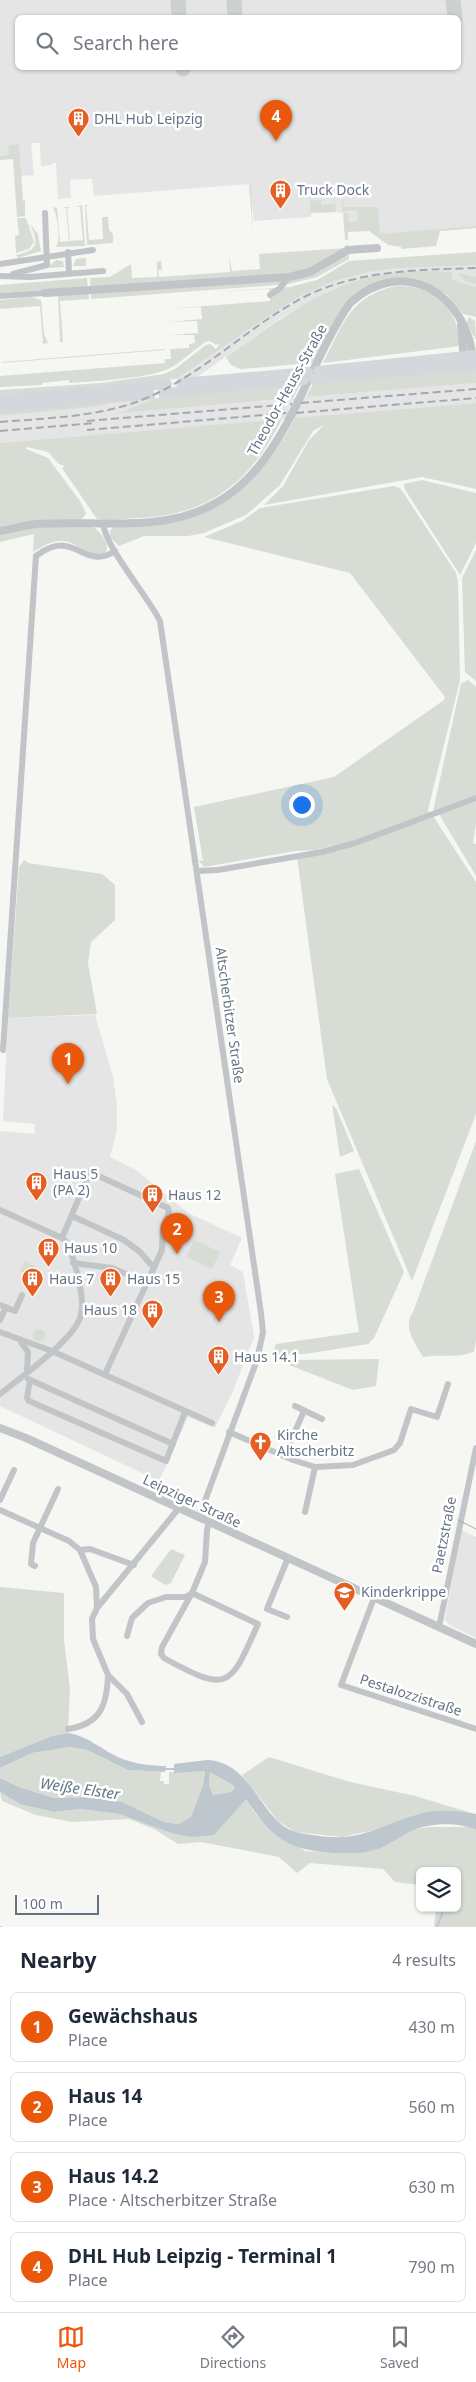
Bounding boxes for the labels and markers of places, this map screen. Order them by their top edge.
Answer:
pin: 4 [260,100,292,141]
building icon: DHL Hub Leipzig [66,107,90,138]
place label: DHL Hub Leipzig [94,109,203,128]
building icon: Truck Dock [269,178,293,209]
place label: Truck Dock [297,180,370,199]
pin: 1 [52,1043,84,1084]
place label: Haus 5 (PA 2) [53,1164,98,1199]
building icon: Haus 5 (PA 2) [25,1170,49,1201]
building icon: Haus 12 [140,1183,164,1214]
place label: Haus 12 [168,1185,221,1204]
pin: 2 [161,1213,193,1254]
building icon: Haus 10 [36,1236,60,1267]
place label: Haus 10 [64,1238,117,1257]
building icon: Haus 7 [21,1267,45,1298]
building icon: Haus 15 [99,1267,123,1298]
place label: Haus 7 [49,1269,94,1288]
place label: Haus 15 [127,1269,180,1288]
pin: 3 [203,1281,235,1322]
building icon: Haus 18 [141,1298,165,1329]
place label: Haus 18 [84,1300,137,1319]
building icon: Haus 14.1 [206,1345,230,1376]
place label: Haus 14.1 [234,1347,299,1366]
place label: Kirche Altscherbitz [277,1425,355,1460]
church icon: Kirche Altscherbitz [249,1431,273,1462]
school or university icon: Kinderkrippe [333,1580,357,1611]
place label: Kinderkrippe [361,1582,446,1601]

